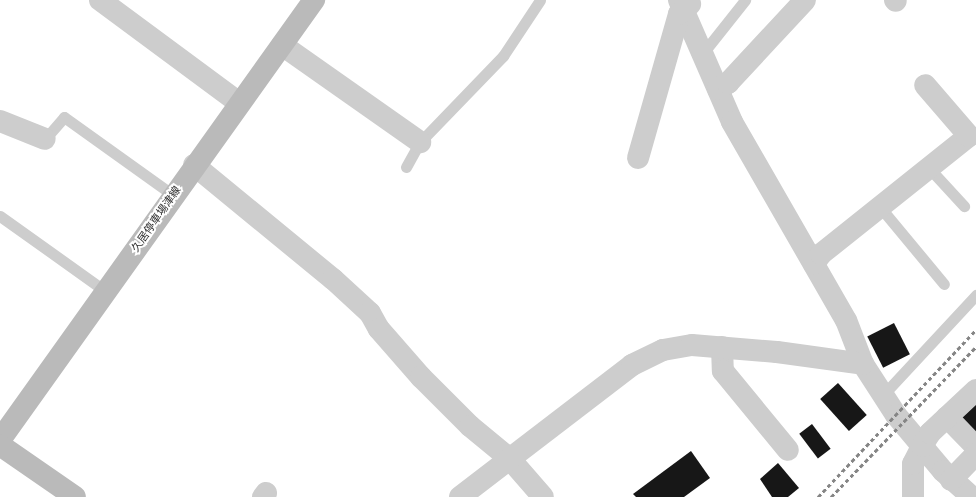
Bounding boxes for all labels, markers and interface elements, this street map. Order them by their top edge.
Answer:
street label: 久居停車場津線 [129,184,183,254]

